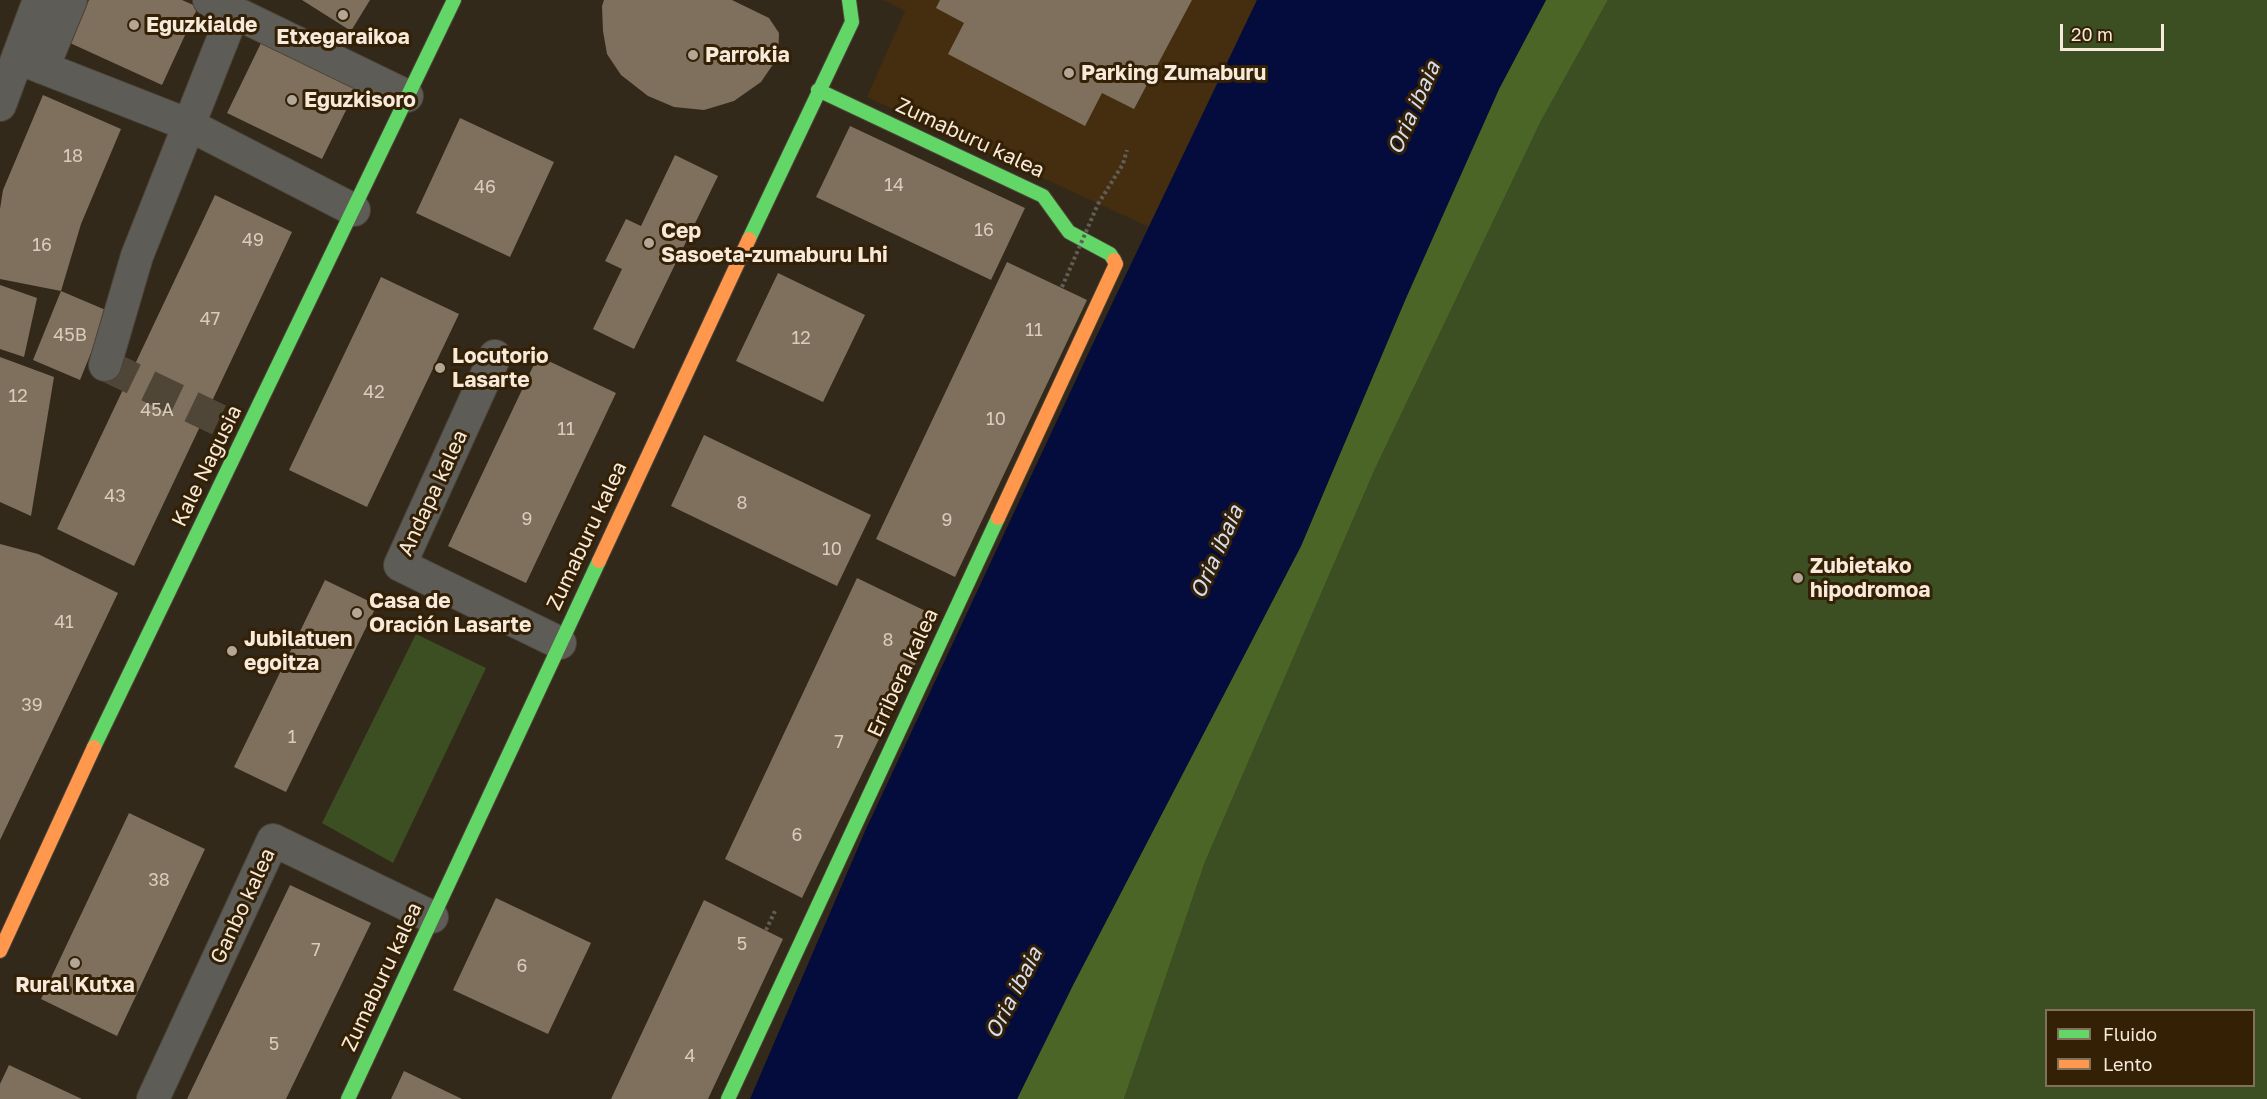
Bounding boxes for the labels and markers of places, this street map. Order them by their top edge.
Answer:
marker: Etxegaraikoa [336,8,350,22]
place label: Eguzkialde [146,12,257,38]
marker: Eguzkialde [127,18,141,32]
place label: Etxegaraikoa [276,24,410,50]
place label: Parrokia [705,42,790,68]
marker: Parrokia [686,48,700,62]
place label: Parking Zumaburu [1081,60,1266,86]
marker: Parking Zumaburu [1062,66,1076,80]
place label: Eguzkisoro [304,87,416,113]
marker: Eguzkisoro [285,93,299,107]
place label: Cep Sasoeta-zumaburu Lhi [661,218,888,268]
marker: Cep Sasoeta-zumaburu Lhi [642,236,656,250]
place label: Locutorio Lasarte [452,343,549,393]
marker: Locutorio Lasarte [433,361,447,375]
place label: Zubietako hipodromoa [1810,553,1931,603]
marker: Zubietako hipodromoa [1791,571,1805,585]
place label: Casa de Oración Lasarte [369,588,531,638]
marker: Casa de Oración Lasarte [350,606,364,620]
place label: Jubilatuen egoitza [244,626,352,676]
marker: Jubilatuen egoitza [225,644,239,658]
marker: Rural Kutxa [68,956,82,970]
place label: Rural Kutxa [15,972,135,998]

